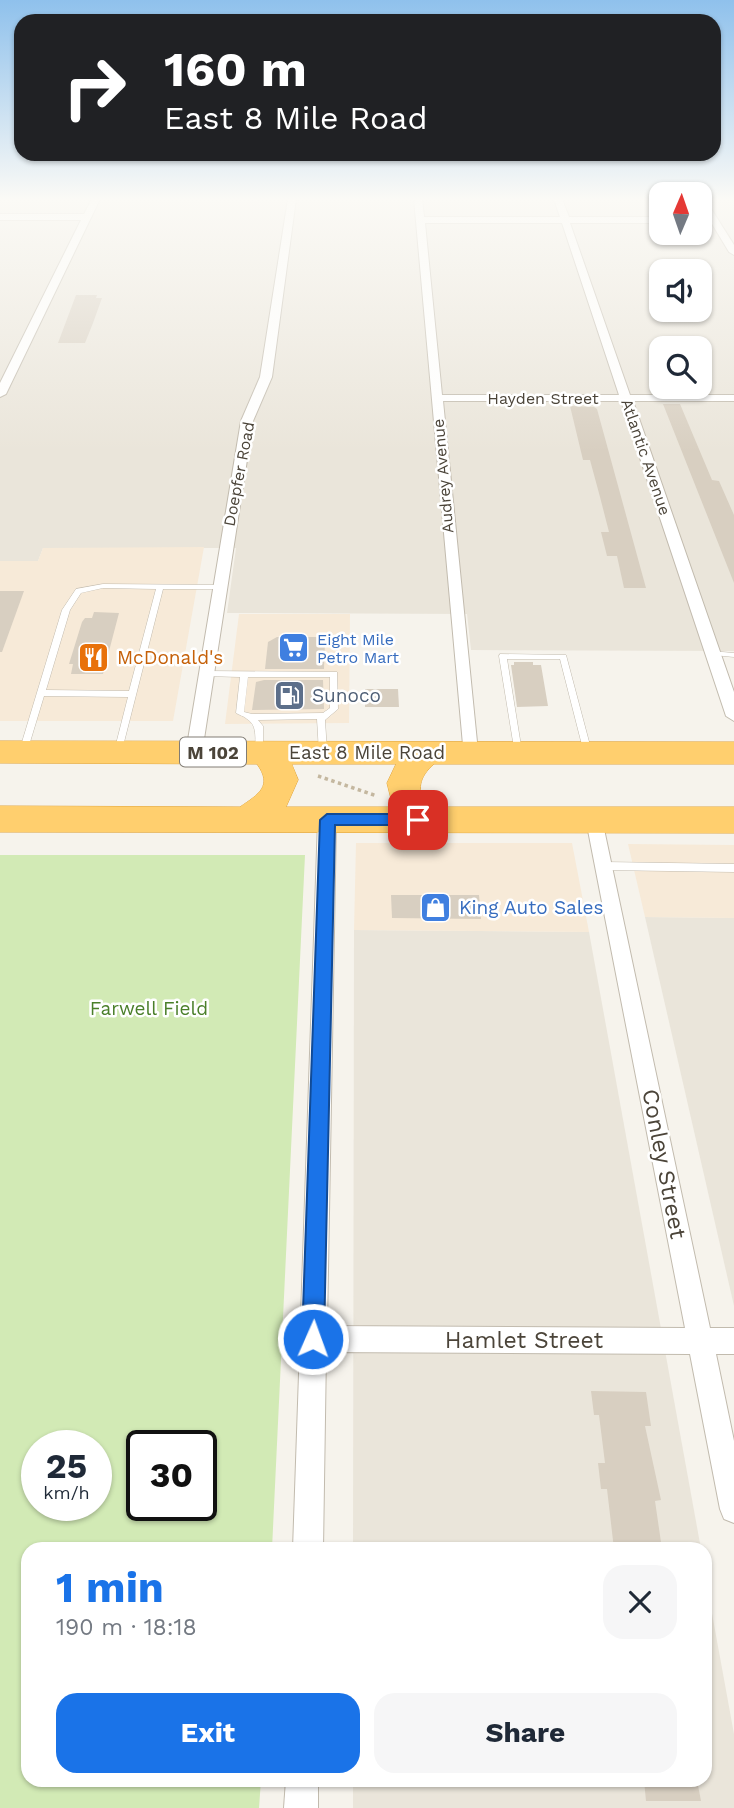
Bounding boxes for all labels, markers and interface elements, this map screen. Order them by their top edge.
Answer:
text: 160 m [164,40,307,98]
icon: right [49,42,140,133]
text: East 8 Mile Road [164,99,427,137]
north arrow [649,182,712,245]
map controls [649,182,712,399]
button: sound [649,259,712,322]
button: search [649,336,712,399]
street label: Hayden Street [487,389,599,408]
street label: Atlantic Avenue [617,396,675,518]
street label: Audrey Avenue [429,418,457,534]
street label: Doepfer Road [220,420,258,528]
place label: Eight Mile Petro Mart [317,630,399,667]
supermarket icon: Eight Mile Petro Mart [277,631,311,665]
restaurant icon: McDonald's [77,640,111,674]
place label: McDonald's [117,646,223,669]
fuel station icon: Sunoco [272,678,306,712]
place label: Sunoco [312,684,381,707]
road number: M 102 [180,738,246,766]
street label: East 8 Mile Road [289,741,445,764]
pin [388,790,448,850]
icon: arrive [399,801,437,839]
shop icon: King Auto Sales [419,890,453,924]
place label: King Auto Sales [459,896,604,919]
park label: Farwell Field [90,997,208,1020]
street label: Conley Street [636,1087,692,1241]
position arrow [276,1302,350,1376]
street label: Hamlet Street [445,1327,604,1354]
speed limit sign: 30 [126,1430,217,1521]
text: 25 [46,1445,87,1487]
text: km/h [43,1482,90,1503]
text: 1 min [56,1563,164,1612]
button: close [603,1565,677,1639]
text: 190 m · 18:18 [56,1614,197,1641]
button: Exit [56,1693,360,1773]
button: Share [374,1693,677,1773]

